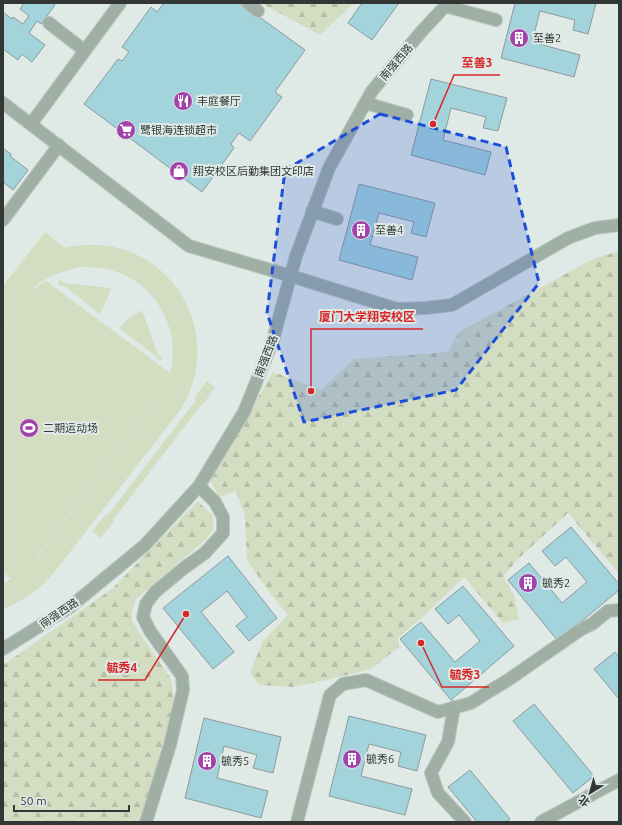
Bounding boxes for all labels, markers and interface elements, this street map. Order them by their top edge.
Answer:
building icon: 至善2 [508,27,530,49]
place label: 至善2 [533,32,561,44]
street label: 南强西路 [377,41,415,83]
callout: 至善3 [454,51,500,75]
text: 至善3 [462,56,492,69]
restaurant icon: 丰庭餐厅 [172,90,194,112]
place label: 丰庭餐厅 [197,95,241,107]
supermarket icon: 鹭银海连锁超市 [115,119,137,141]
place label: 鹭银海连锁超市 [140,124,217,136]
shop icon: 翔安校区后勤集团文印店 [168,160,190,182]
place label: 翔安校区后勤集团文印店 [193,165,314,177]
building icon: 至善4 [350,219,372,241]
place label: 至善4 [375,224,403,236]
callout: 厦门大学翔安校区 [311,305,423,329]
text: 厦门大学翔安校区 [319,310,415,323]
street label: 南强西路 [253,333,279,379]
sports icon: 二期运动场 [18,417,40,439]
place label: 二期运动场 [43,422,98,434]
building icon: 毓秀2 [517,572,539,594]
place label: 毓秀2 [542,577,570,589]
street label: 南强西路 [37,596,81,630]
callout: 毓秀4 [98,656,145,680]
text: 毓秀4 [107,661,138,674]
callout: 毓秀3 [442,663,489,687]
text: 毓秀3 [450,668,480,681]
building icon: 毓秀6 [341,748,363,770]
building icon: 毓秀5 [196,750,218,772]
place label: 毓秀6 [366,753,394,765]
place label: 毓秀5 [221,755,249,767]
north arrow [570,773,610,813]
scale bar [14,787,129,813]
text: 北 [576,793,592,809]
text: 50 m [20,794,47,807]

